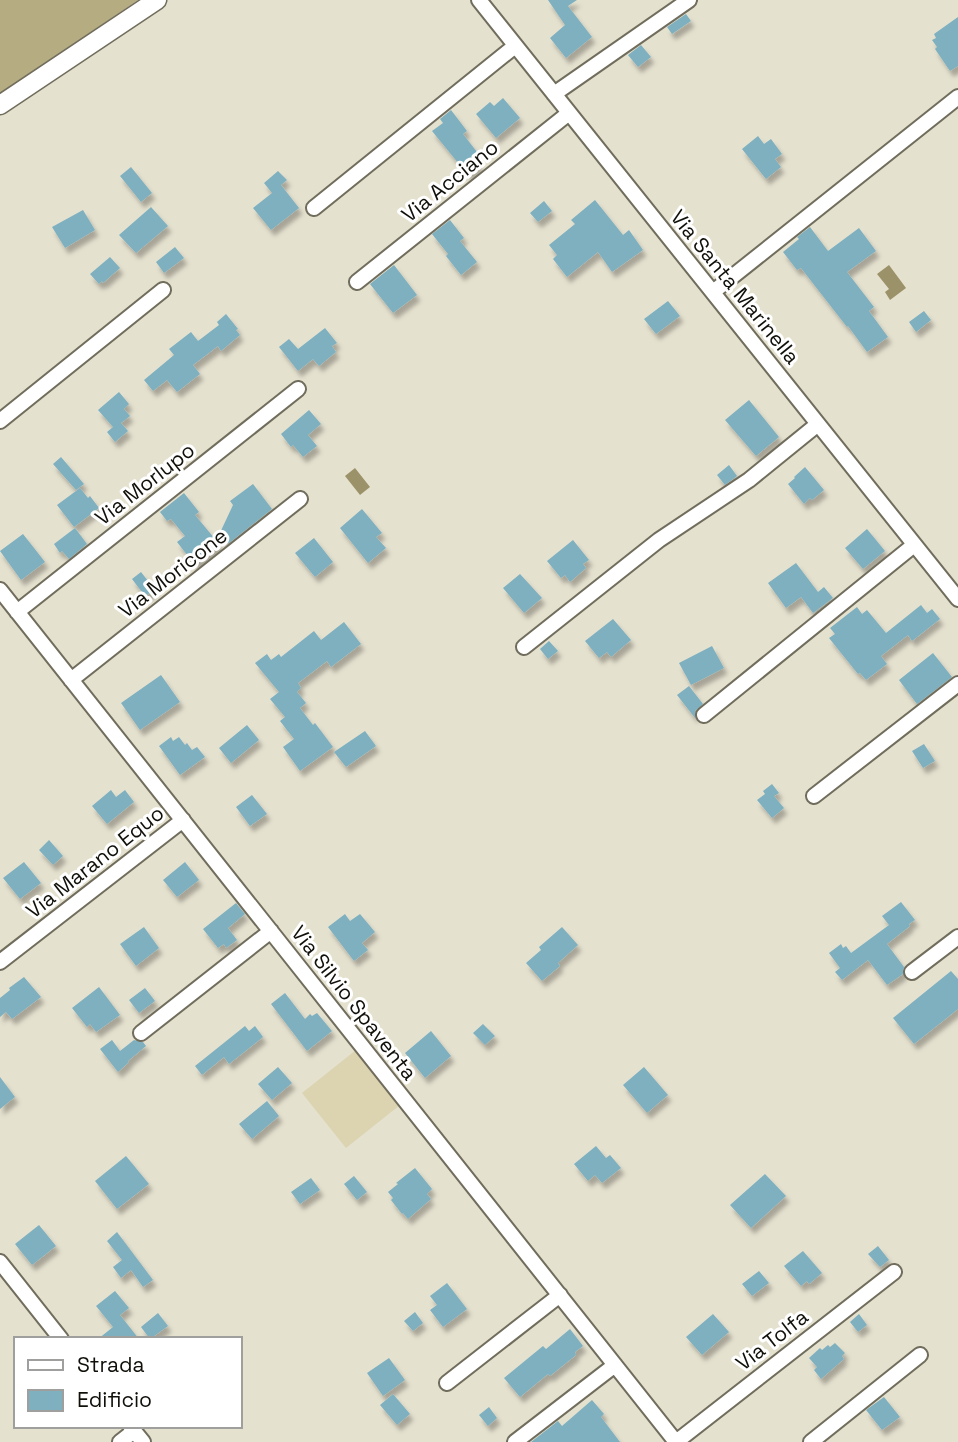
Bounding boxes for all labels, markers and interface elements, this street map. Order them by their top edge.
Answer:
street label: Via Acciano [396,133,504,228]
street label: Via Santa Marinella [665,204,806,369]
street label: Via Morlupo [89,436,200,531]
street label: Via Moricone [113,522,232,623]
street label: Via Marano Equo [20,799,169,924]
street label: Via Silvio Spaventa [286,920,423,1086]
street label: Via Tolfa [730,1303,813,1376]
legend [14,1337,242,1428]
text: Strada [77,1351,144,1378]
text: Edificio [77,1386,152,1413]

